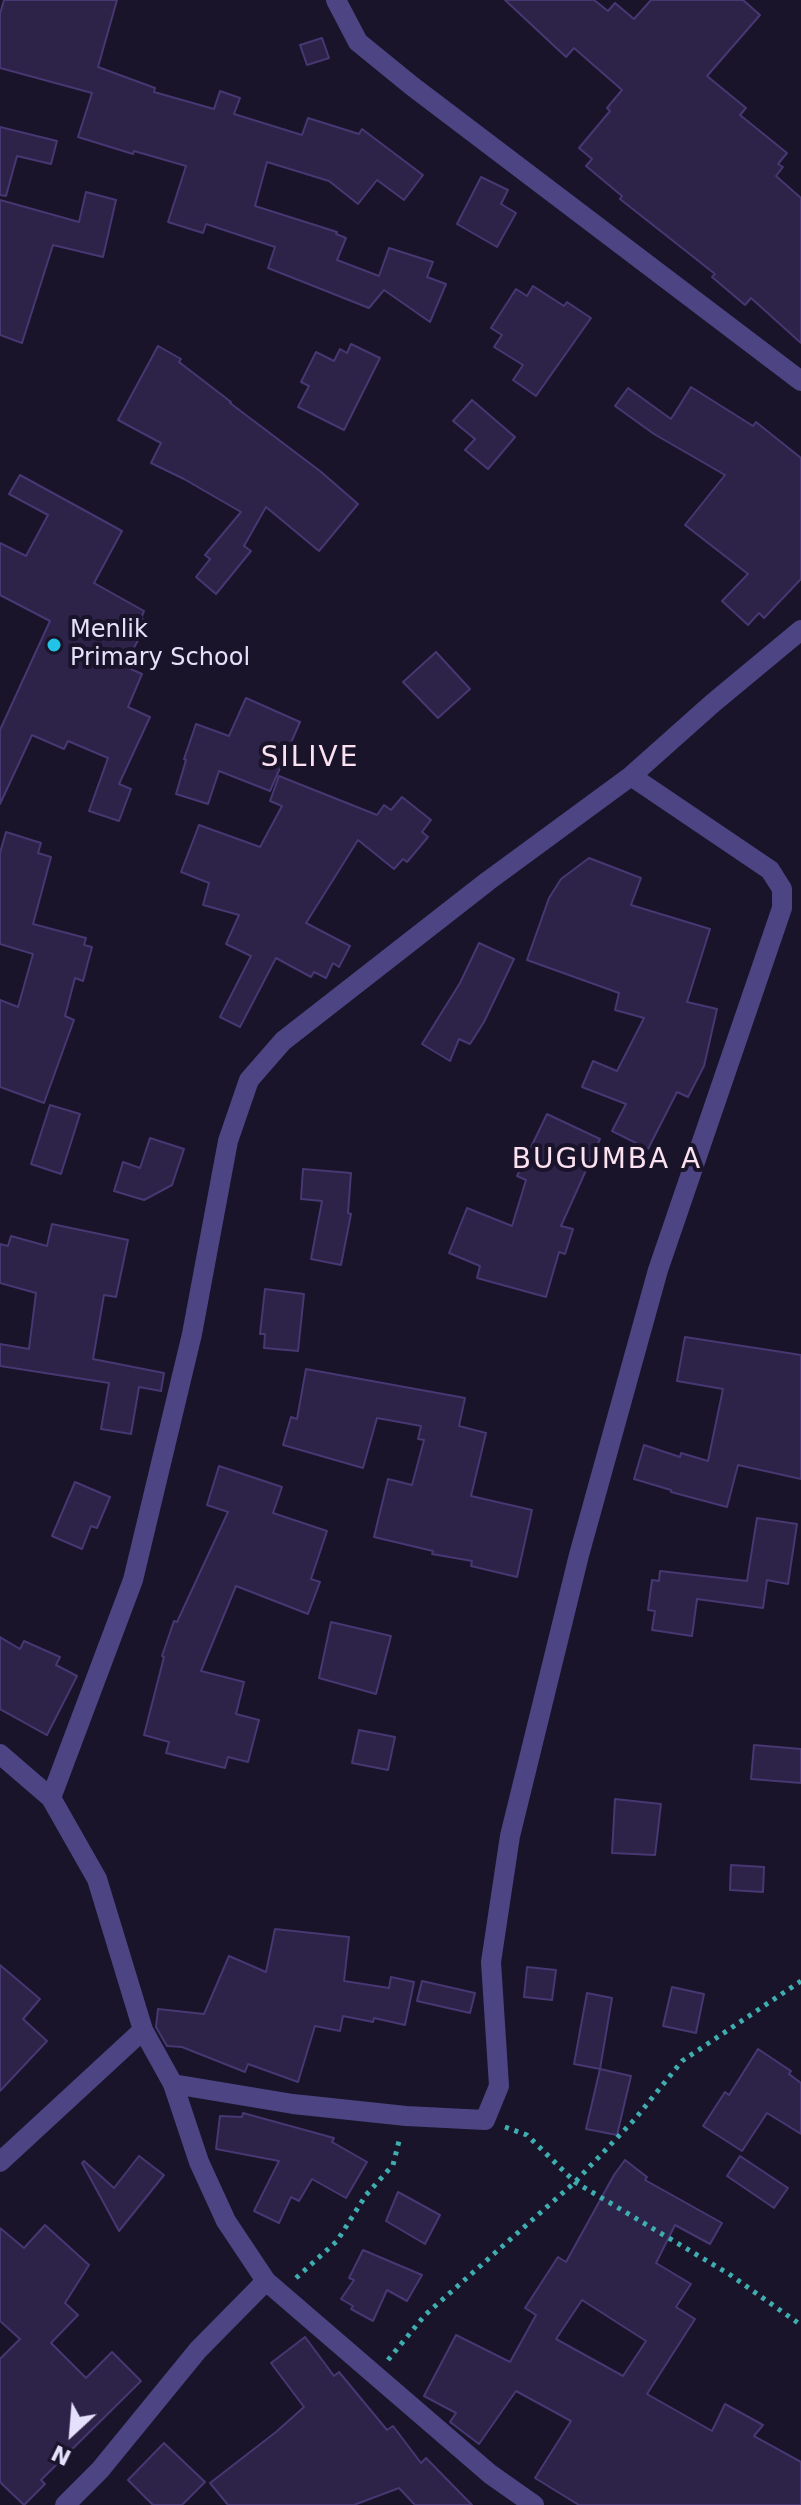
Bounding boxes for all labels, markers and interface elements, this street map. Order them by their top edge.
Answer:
place label: Menlik Primary School [70,617,250,673]
marker: Menlik Primary School [45,636,63,654]
district label: SILIVE [261,742,359,776]
district label: BUGUMBA A [512,1144,702,1178]
north arrow [32,2393,112,2473]
text: N [48,2440,75,2470]

